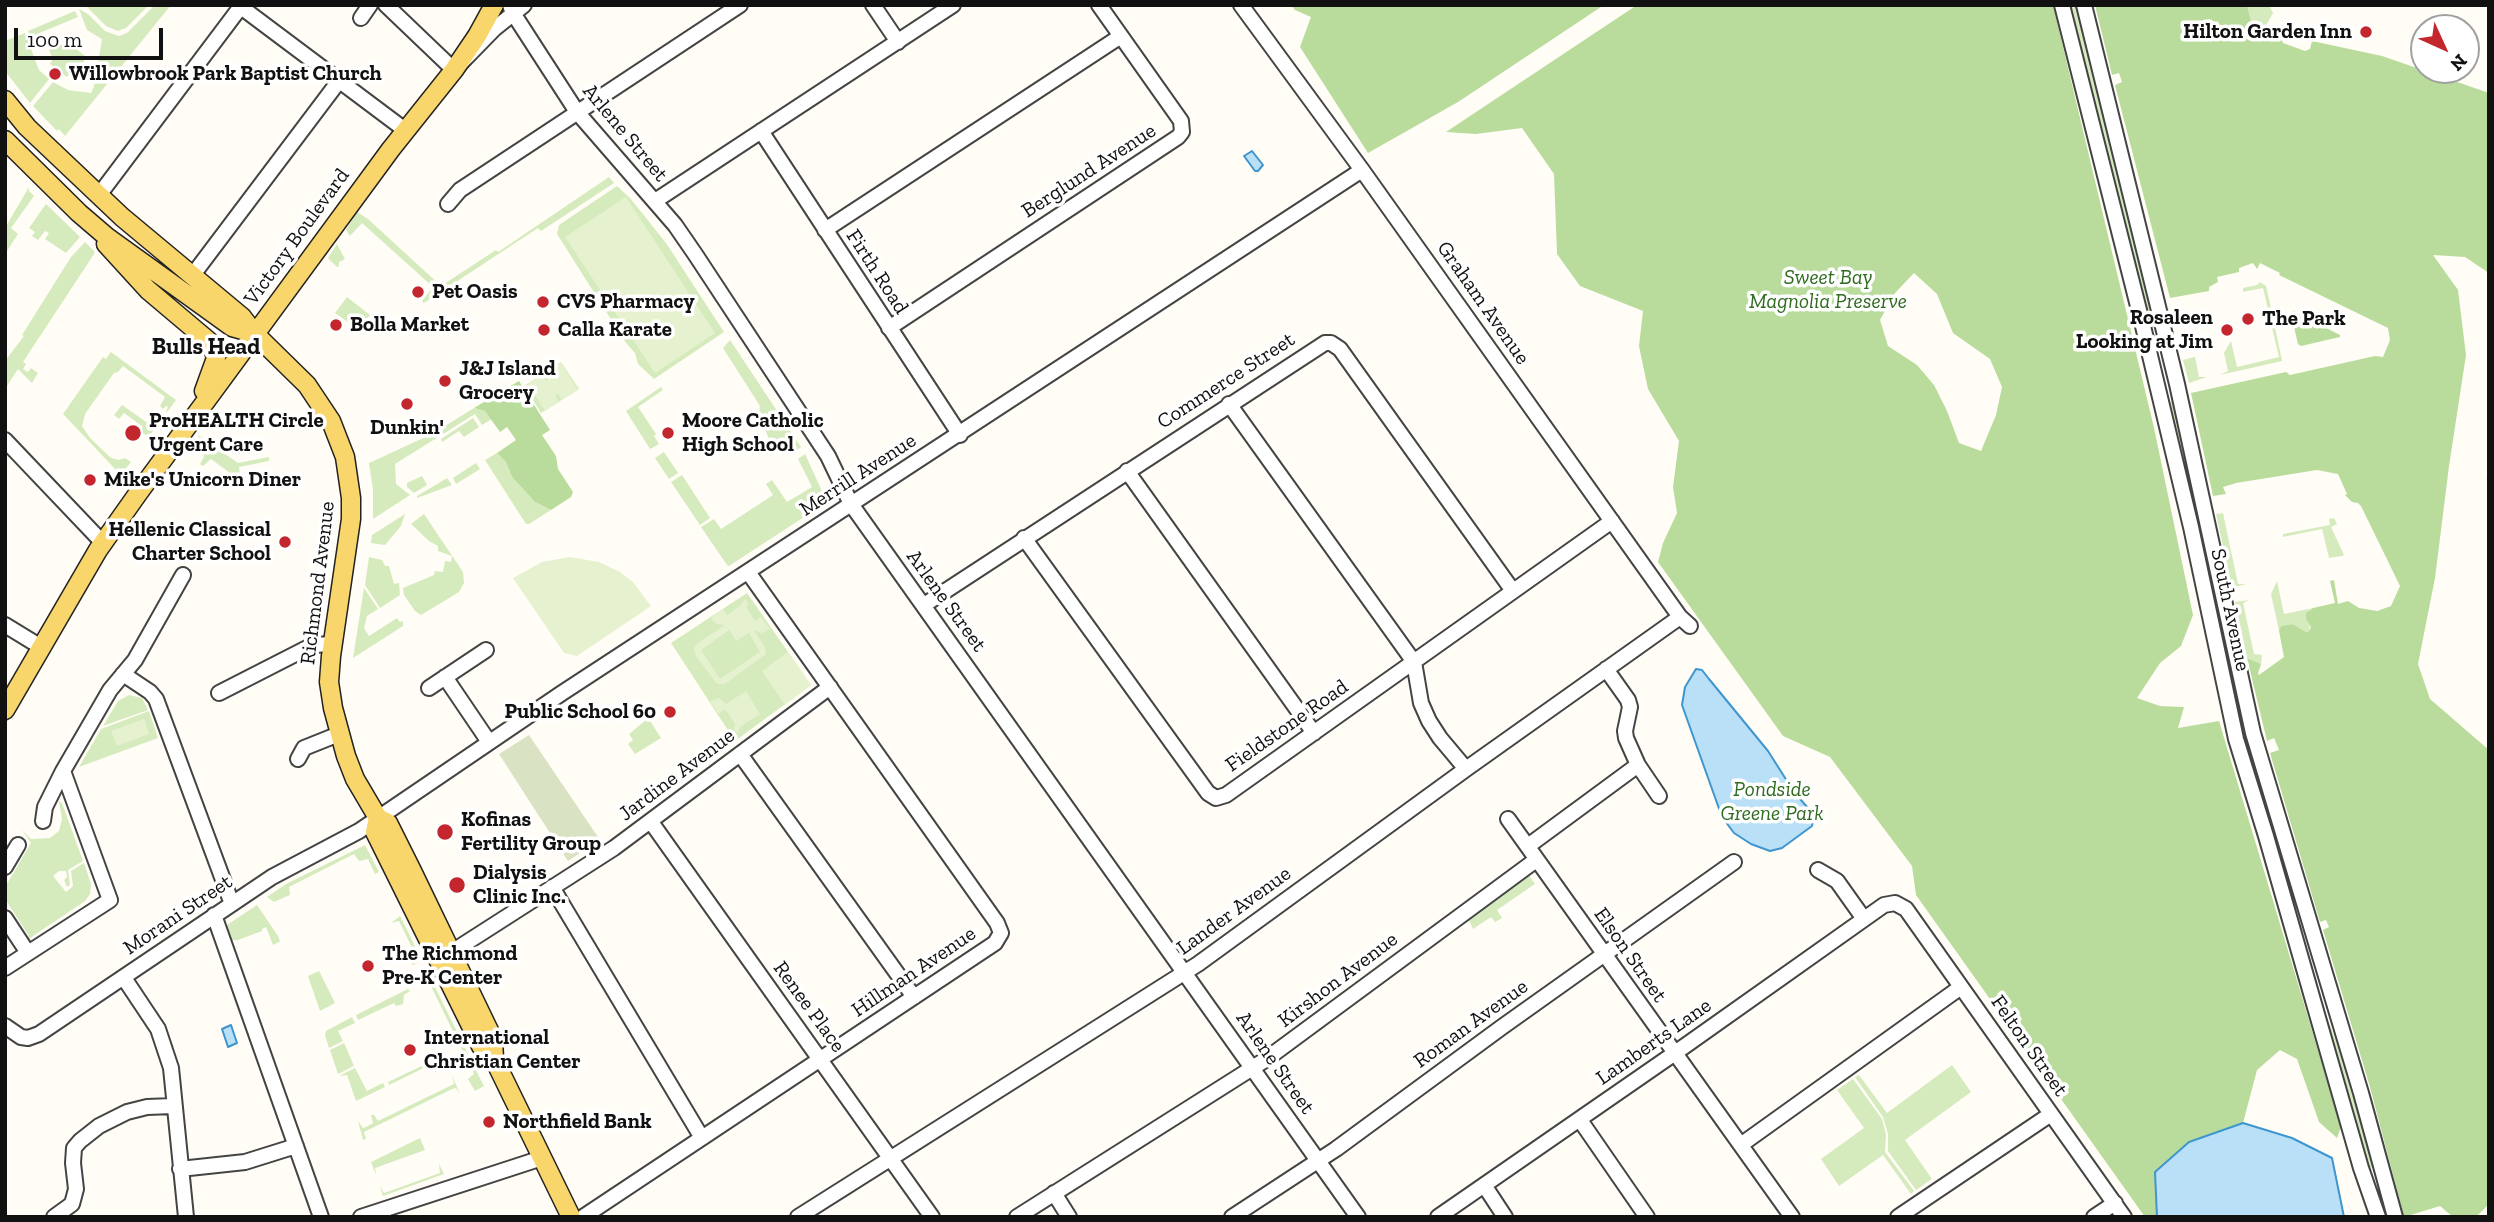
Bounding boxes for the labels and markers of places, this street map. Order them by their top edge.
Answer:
place label: Hilton Garden Inn [2183,19,2352,45]
marker: Hilton Garden Inn [2358,24,2374,40]
place label: Willowbrook Park Baptist Church [69,61,382,87]
marker: Willowbrook Park Baptist Church [47,66,63,82]
place label: Pet Oasis [432,279,518,305]
marker: Pet Oasis [410,284,426,300]
place label: CVS Pharmacy [557,289,695,315]
marker: CVS Pharmacy [535,294,551,310]
place label: Rosaleen Looking at Jim [2076,305,2213,355]
place label: The Park [2262,306,2346,332]
marker: The Park [2240,311,2256,327]
place label: Bolla Market [350,312,469,338]
marker: Bolla Market [328,317,344,333]
place label: Calla Karate [558,317,672,343]
marker: Calla Karate [536,322,552,338]
marker: Rosaleen Looking at Jim [2219,322,2235,338]
place label: J&J Island Grocery [459,356,556,406]
marker: J&J Island Grocery [437,373,453,389]
marker: Dunkin' [399,396,415,412]
place label: ProHEALTH Circle Urgent Care [149,408,324,458]
place label: Moore Catholic High School [682,408,824,458]
place label: Dunkin' [370,415,444,441]
marker: ProHEALTH Circle Urgent Care [123,423,143,443]
marker: Moore Catholic High School [660,425,676,441]
place label: Mike's Unicorn Diner [104,467,301,493]
marker: Mike's Unicorn Diner [82,472,98,488]
place label: Hellenic Classical Charter School [108,517,271,567]
marker: Hellenic Classical Charter School [277,534,293,550]
place label: Public School 60 [504,699,656,725]
marker: Public School 60 [662,704,678,720]
place label: Kofinas Fertility Group [461,807,601,857]
marker: Kofinas Fertility Group [435,822,455,842]
place label: Dialysis Clinic Inc. [473,860,566,910]
marker: Dialysis Clinic Inc. [447,875,467,895]
place label: The Richmond Pre-K Center [382,941,518,991]
marker: The Richmond Pre-K Center [360,958,376,974]
place label: International Christian Center [424,1025,580,1075]
marker: International Christian Center [402,1042,418,1058]
place label: Northfield Bank [503,1109,652,1135]
marker: Northfield Bank [481,1114,497,1130]

